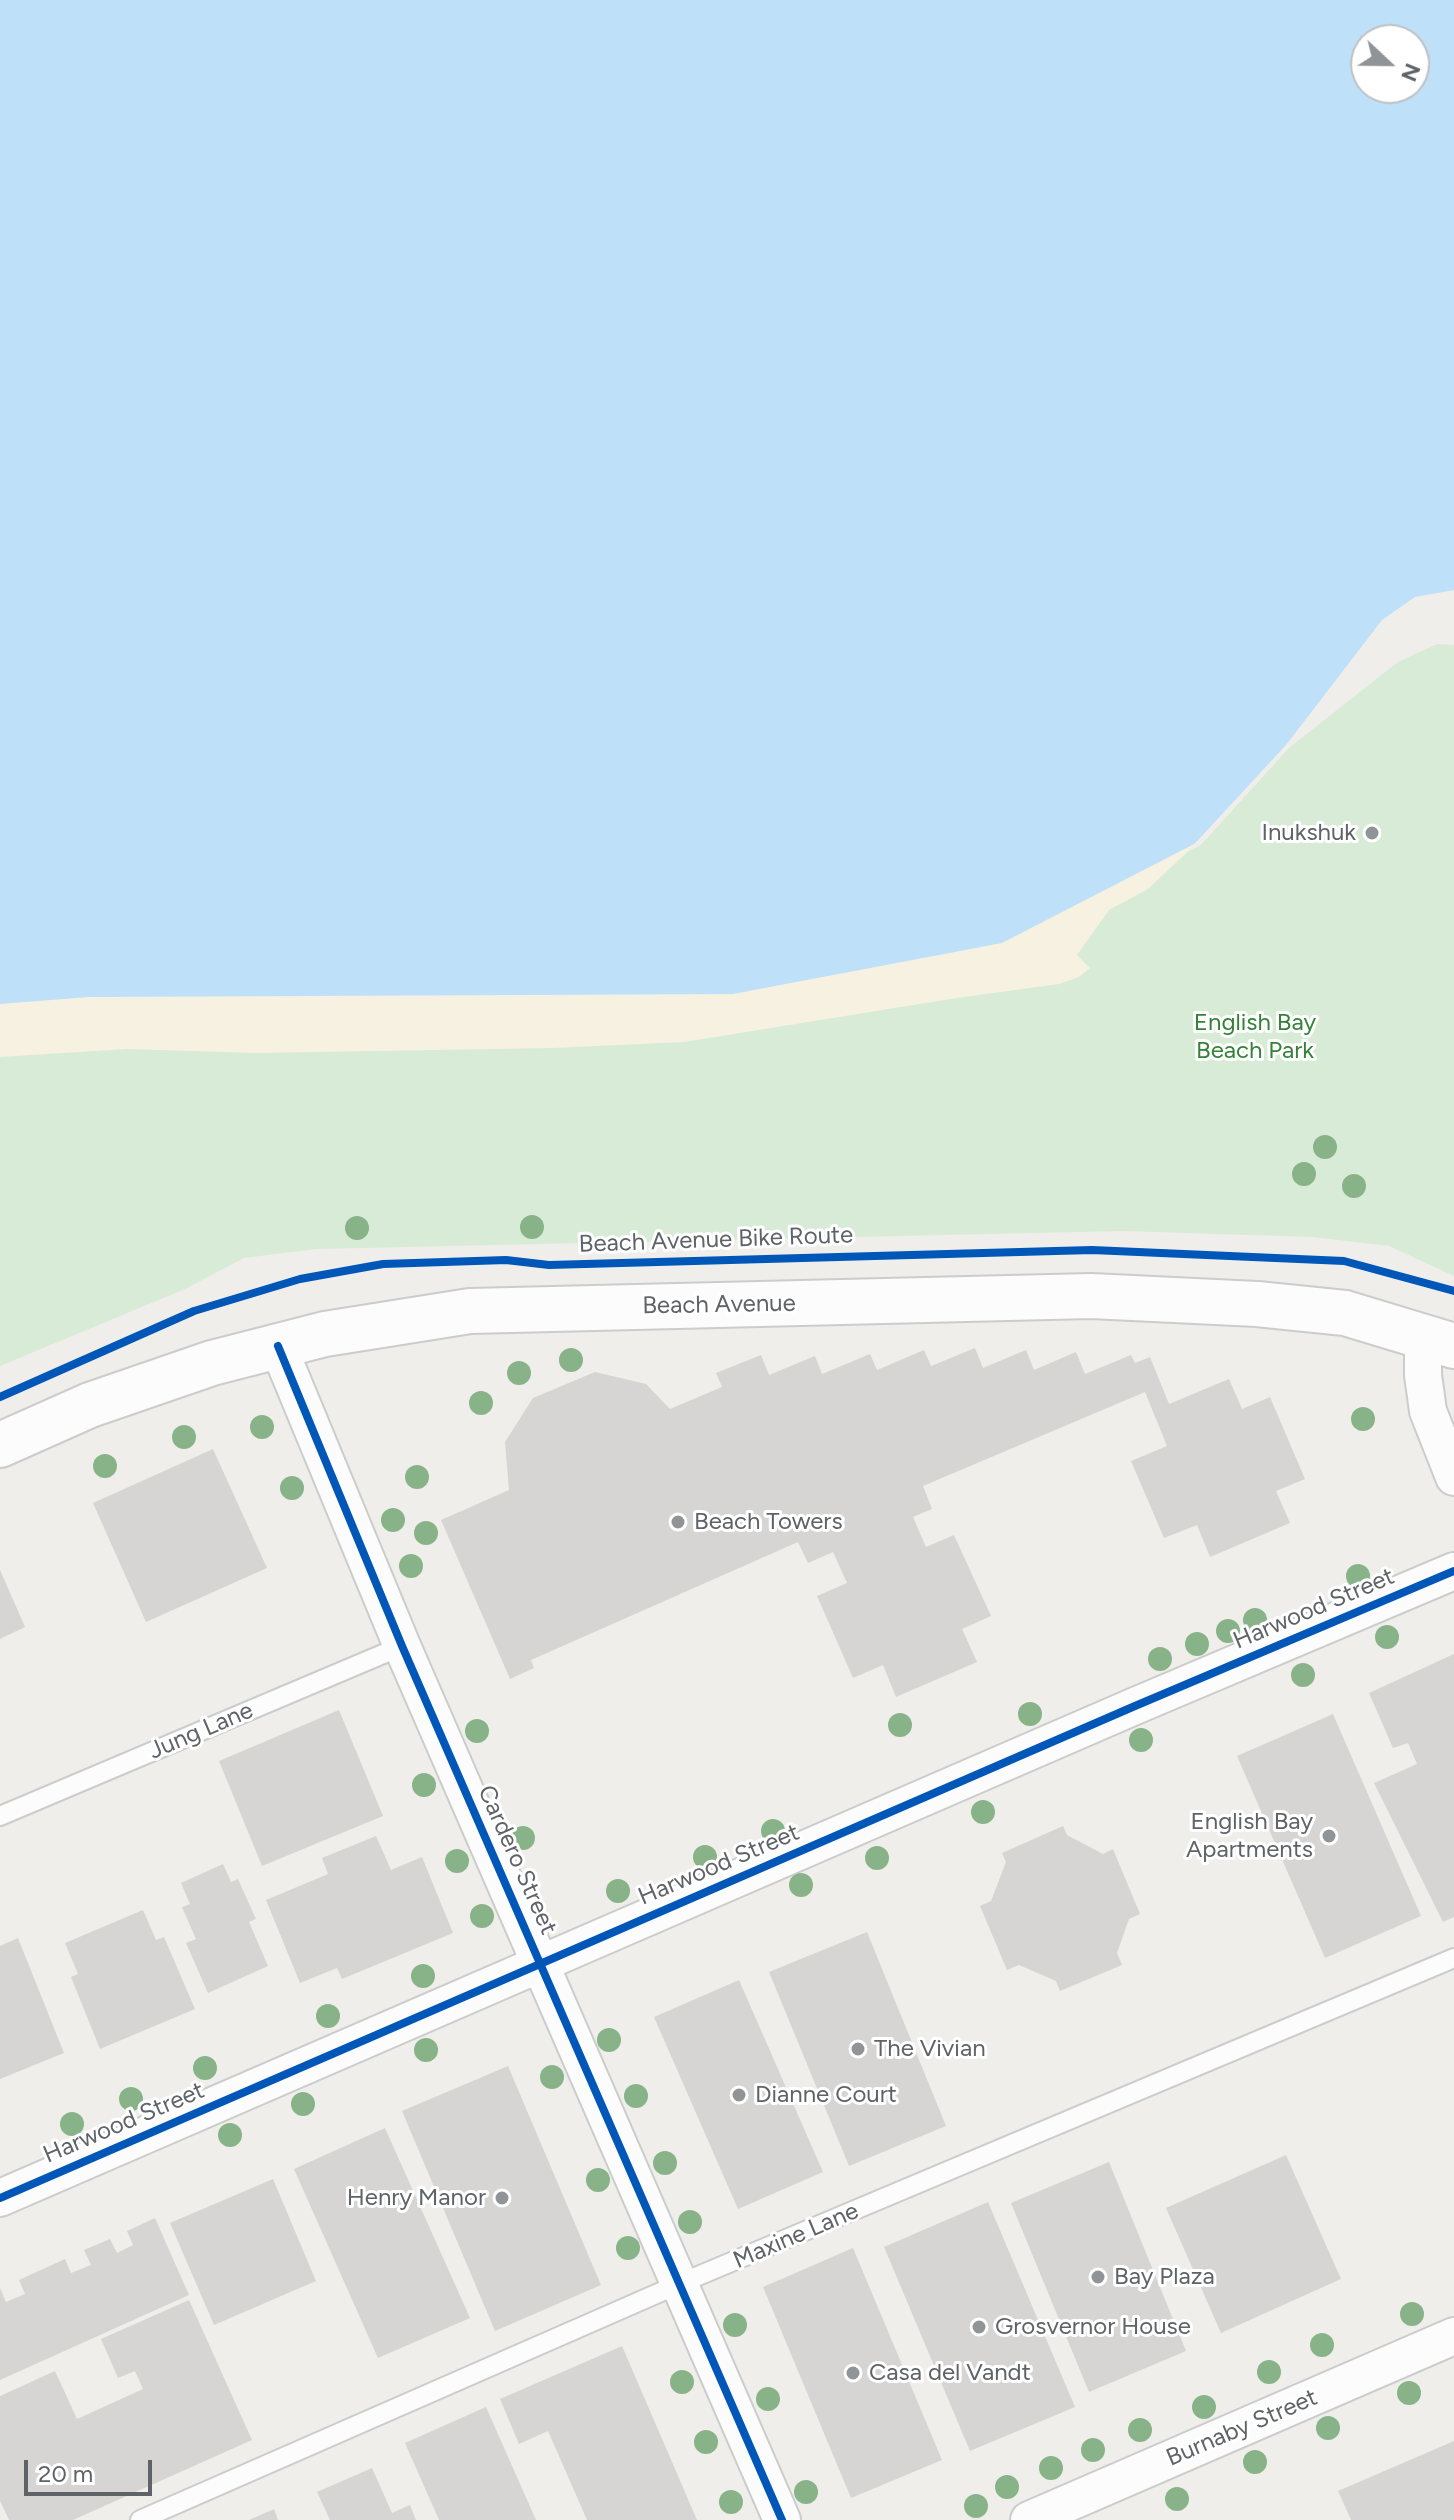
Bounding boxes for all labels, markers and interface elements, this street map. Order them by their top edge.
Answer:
north arrow [1350,24,1430,104]
text: N [1395,59,1427,85]
place label: Inukshuk [1261,819,1356,847]
marker: Inukshuk [1363,824,1381,842]
park label: English Bay Beach Park [1194,1009,1316,1065]
street label: Beach Avenue Bike Route [578,1221,854,1259]
street label: Beach Avenue [642,1289,796,1321]
place label: Beach Towers [694,1508,843,1536]
marker: Beach Towers [669,1513,687,1531]
street label: Harwood Street [1229,1562,1399,1656]
street label: Jung Lane [145,1696,257,1766]
street label: Cardero Street [471,1781,563,1939]
place label: English Bay Apartments [1186,1808,1313,1864]
street label: Harwood Street [634,1818,804,1912]
marker: English Bay Apartments [1320,1827,1338,1845]
place label: The Vivian [874,2035,986,2063]
marker: The Vivian [849,2040,867,2058]
street label: Harwood Street [39,2076,209,2170]
place label: Dianne Court [755,2081,897,2109]
marker: Dianne Court [730,2086,748,2104]
place label: Henry Manor [347,2184,486,2212]
marker: Henry Manor [493,2189,511,2207]
street label: Maxine Lane [729,2197,863,2275]
place label: Bay Plaza [1114,2263,1215,2291]
marker: Bay Plaza [1089,2268,1107,2286]
place label: Grosvernor House [995,2313,1191,2341]
marker: Grosvernor House [970,2318,988,2336]
place label: Casa del Vandt [869,2359,1031,2387]
marker: Casa del Vandt [844,2364,862,2382]
street label: Burnaby Street [1162,2383,1322,2473]
scale bar [28,2444,156,2494]
text: 20 m [38,2459,93,2488]

